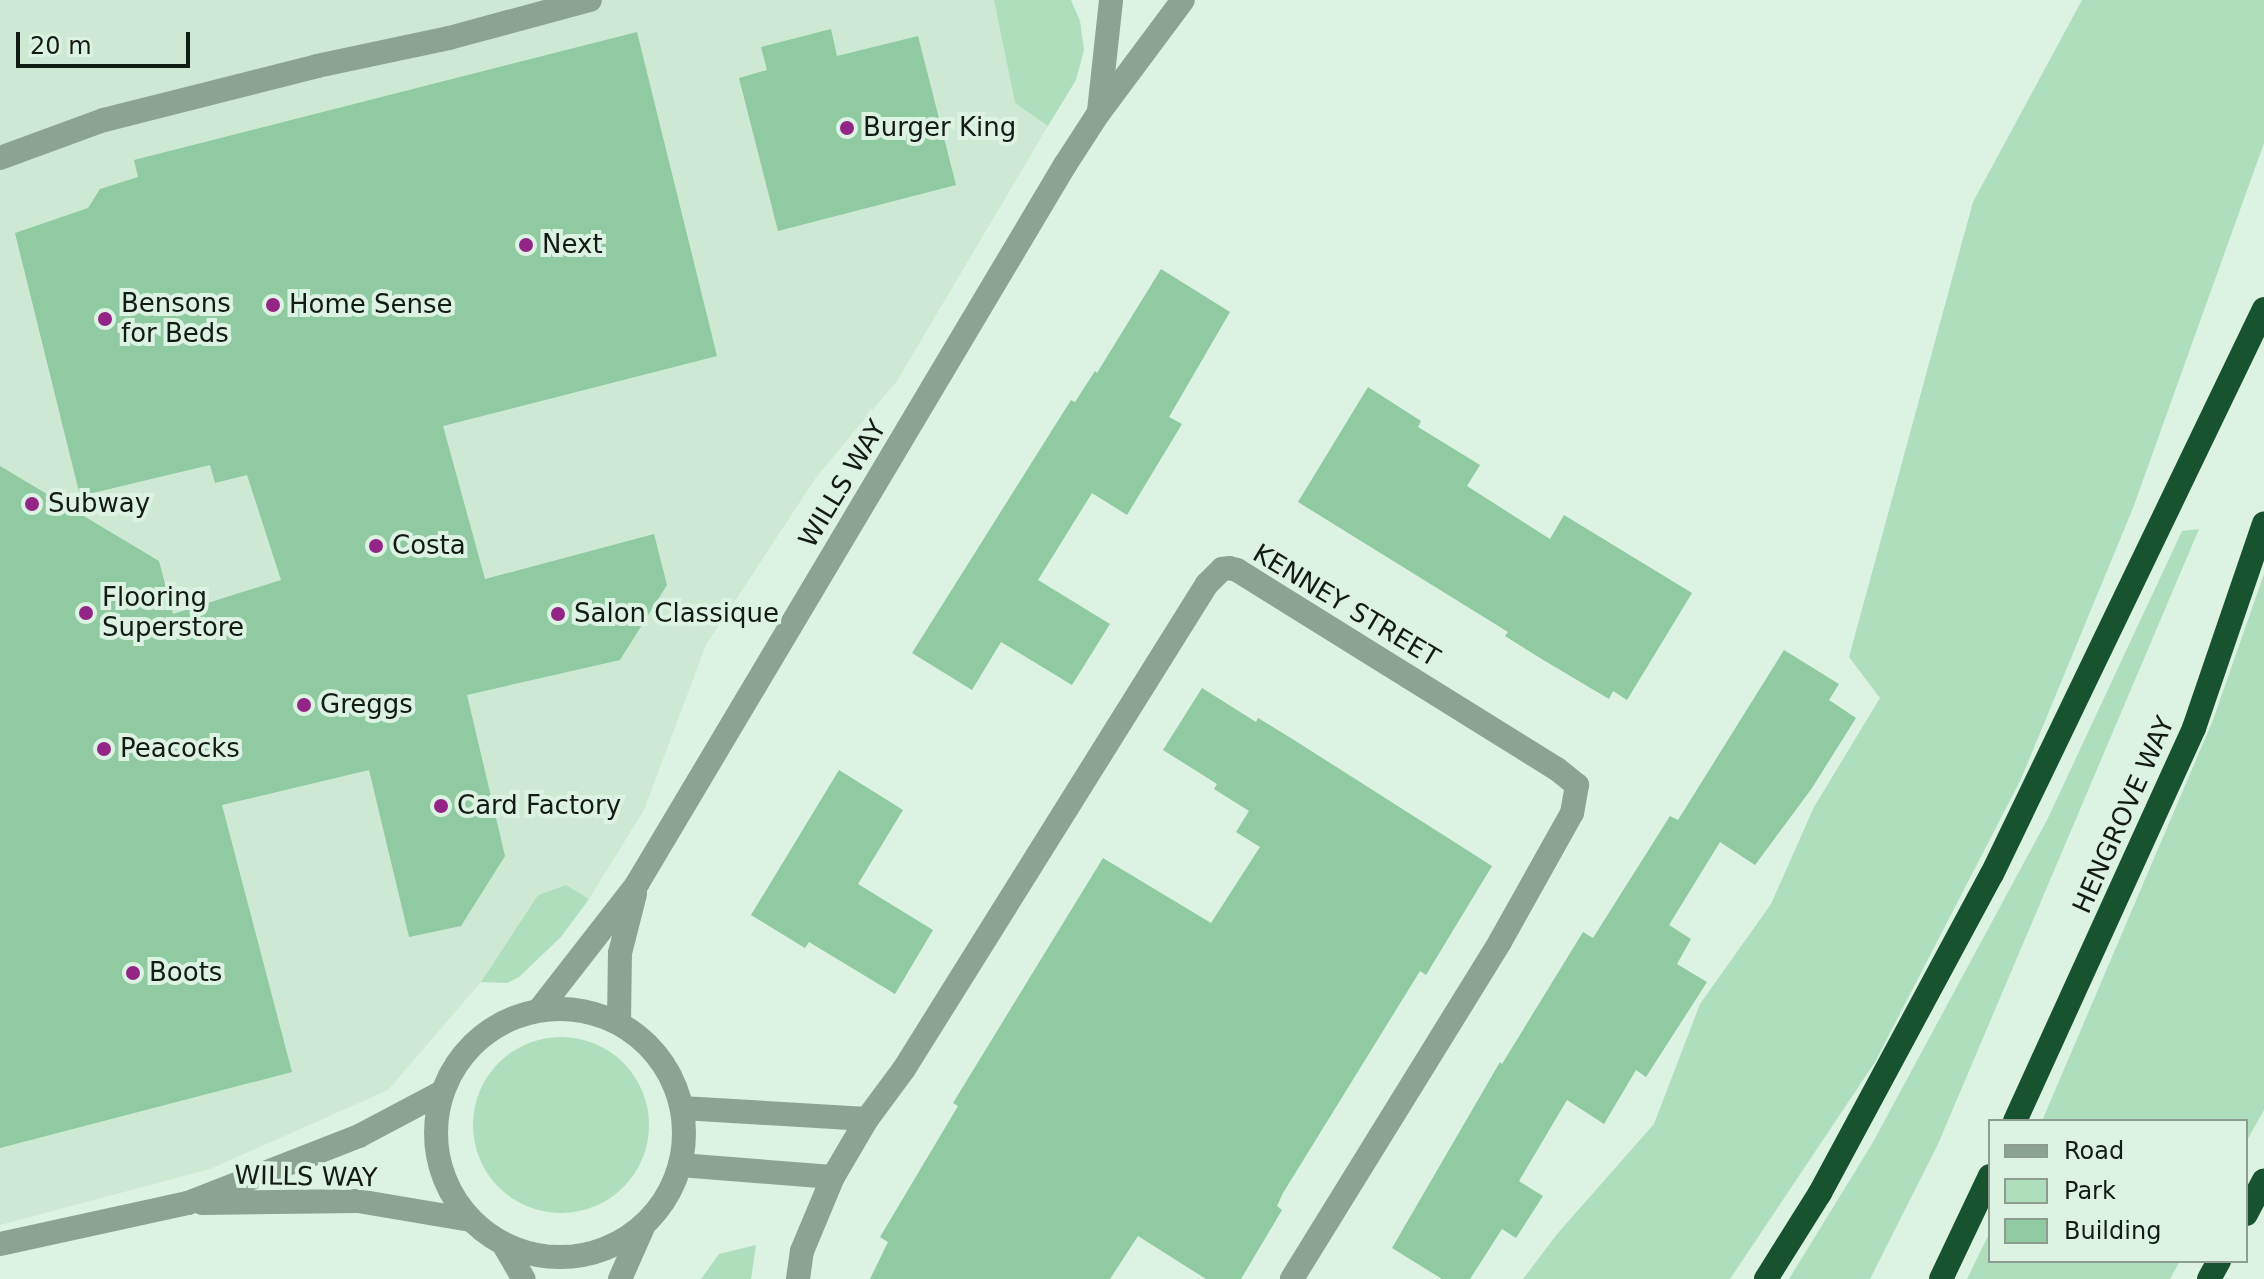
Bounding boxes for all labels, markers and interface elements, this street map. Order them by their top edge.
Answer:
scale bar [20,16,194,66]
text: 20 m [30,32,92,60]
place label: Burger King [863,112,1016,144]
marker: Burger King [838,119,856,137]
place label: Next [542,229,603,261]
marker: Next [517,236,535,254]
place label: Bensons for Beds [121,288,231,350]
place label: Home Sense [289,289,453,321]
marker: Home Sense [264,296,282,314]
marker: Bensons for Beds [96,310,114,328]
street label: WILLS WAY [793,415,893,553]
place label: Subway [48,488,150,520]
marker: Subway [23,495,41,513]
place label: Costa [392,530,466,562]
marker: Costa [367,537,385,555]
street label: KENNEY STREET [1247,538,1445,674]
place label: Flooring Superstore [102,582,244,644]
place label: Salon Classique [574,598,779,630]
marker: Flooring Superstore [77,604,95,622]
marker: Salon Classique [549,605,567,623]
place label: Greggs [320,689,413,721]
marker: Greggs [295,696,313,714]
street label: HENGROVE WAY [2067,712,2181,918]
place label: Peacocks [120,733,240,765]
marker: Peacocks [95,740,113,758]
place label: Card Factory [457,790,621,822]
marker: Card Factory [432,797,450,815]
place label: Boots [149,957,222,989]
marker: Boots [124,964,142,982]
legend [1988,1119,2248,1263]
text: Road [2064,1137,2124,1165]
street label: WILLS WAY [234,1160,378,1194]
text: Park [2064,1177,2116,1205]
text: Building [2064,1217,2161,1245]

